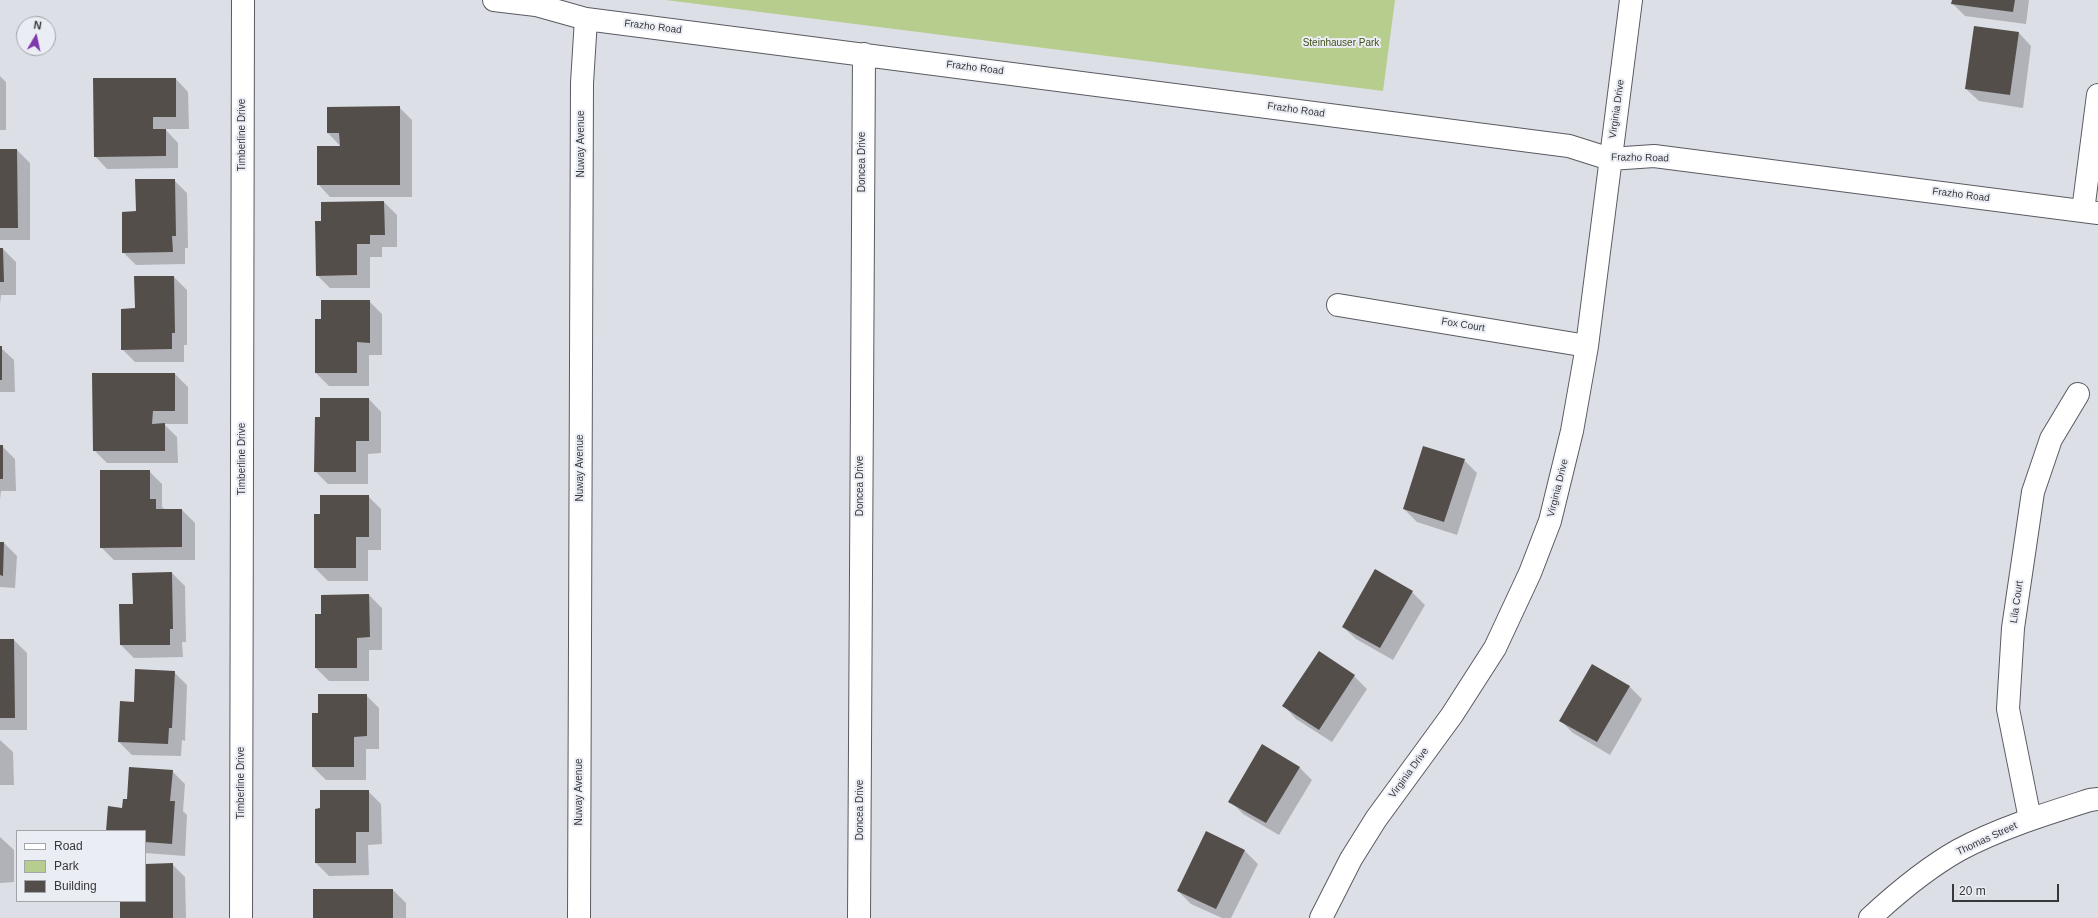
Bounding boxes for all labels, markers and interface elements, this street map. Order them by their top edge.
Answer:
north arrow [16,16,56,56]
street label: Frazho Road [624,18,682,36]
text: N [33,19,43,32]
park label: Steinhauser Park [1303,37,1379,49]
street label: Frazho Road [946,59,1004,77]
street label: Virginia Drive [1607,79,1627,139]
street label: Timberline Drive [236,99,248,171]
street label: Frazho Road [1267,100,1325,120]
street label: Nuway Avenue [575,110,587,178]
street label: Doncea Drive [856,132,868,192]
street label: Frazho Road [1611,151,1669,165]
street label: Frazho Road [1932,186,1990,204]
street label: Fox Court [1440,316,1486,334]
street label: Timberline Drive [236,423,248,495]
street label: Nuway Avenue [574,434,586,502]
street label: Doncea Drive [854,456,866,516]
street label: Virginia Drive [1545,458,1571,518]
street label: Lila Court [2008,580,2026,624]
street label: Virginia Drive [1387,745,1431,801]
street label: Timberline Drive [235,747,247,819]
street label: Nuway Avenue [573,758,585,826]
street label: Doncea Drive [854,780,866,840]
street label: Thomas Street [1955,820,2019,858]
legend [16,830,146,902]
text: Road [54,839,83,853]
text: Park [54,859,79,873]
scale bar [1954,876,2061,902]
text: Building [54,879,97,893]
text: 20 m [1959,884,1986,898]

